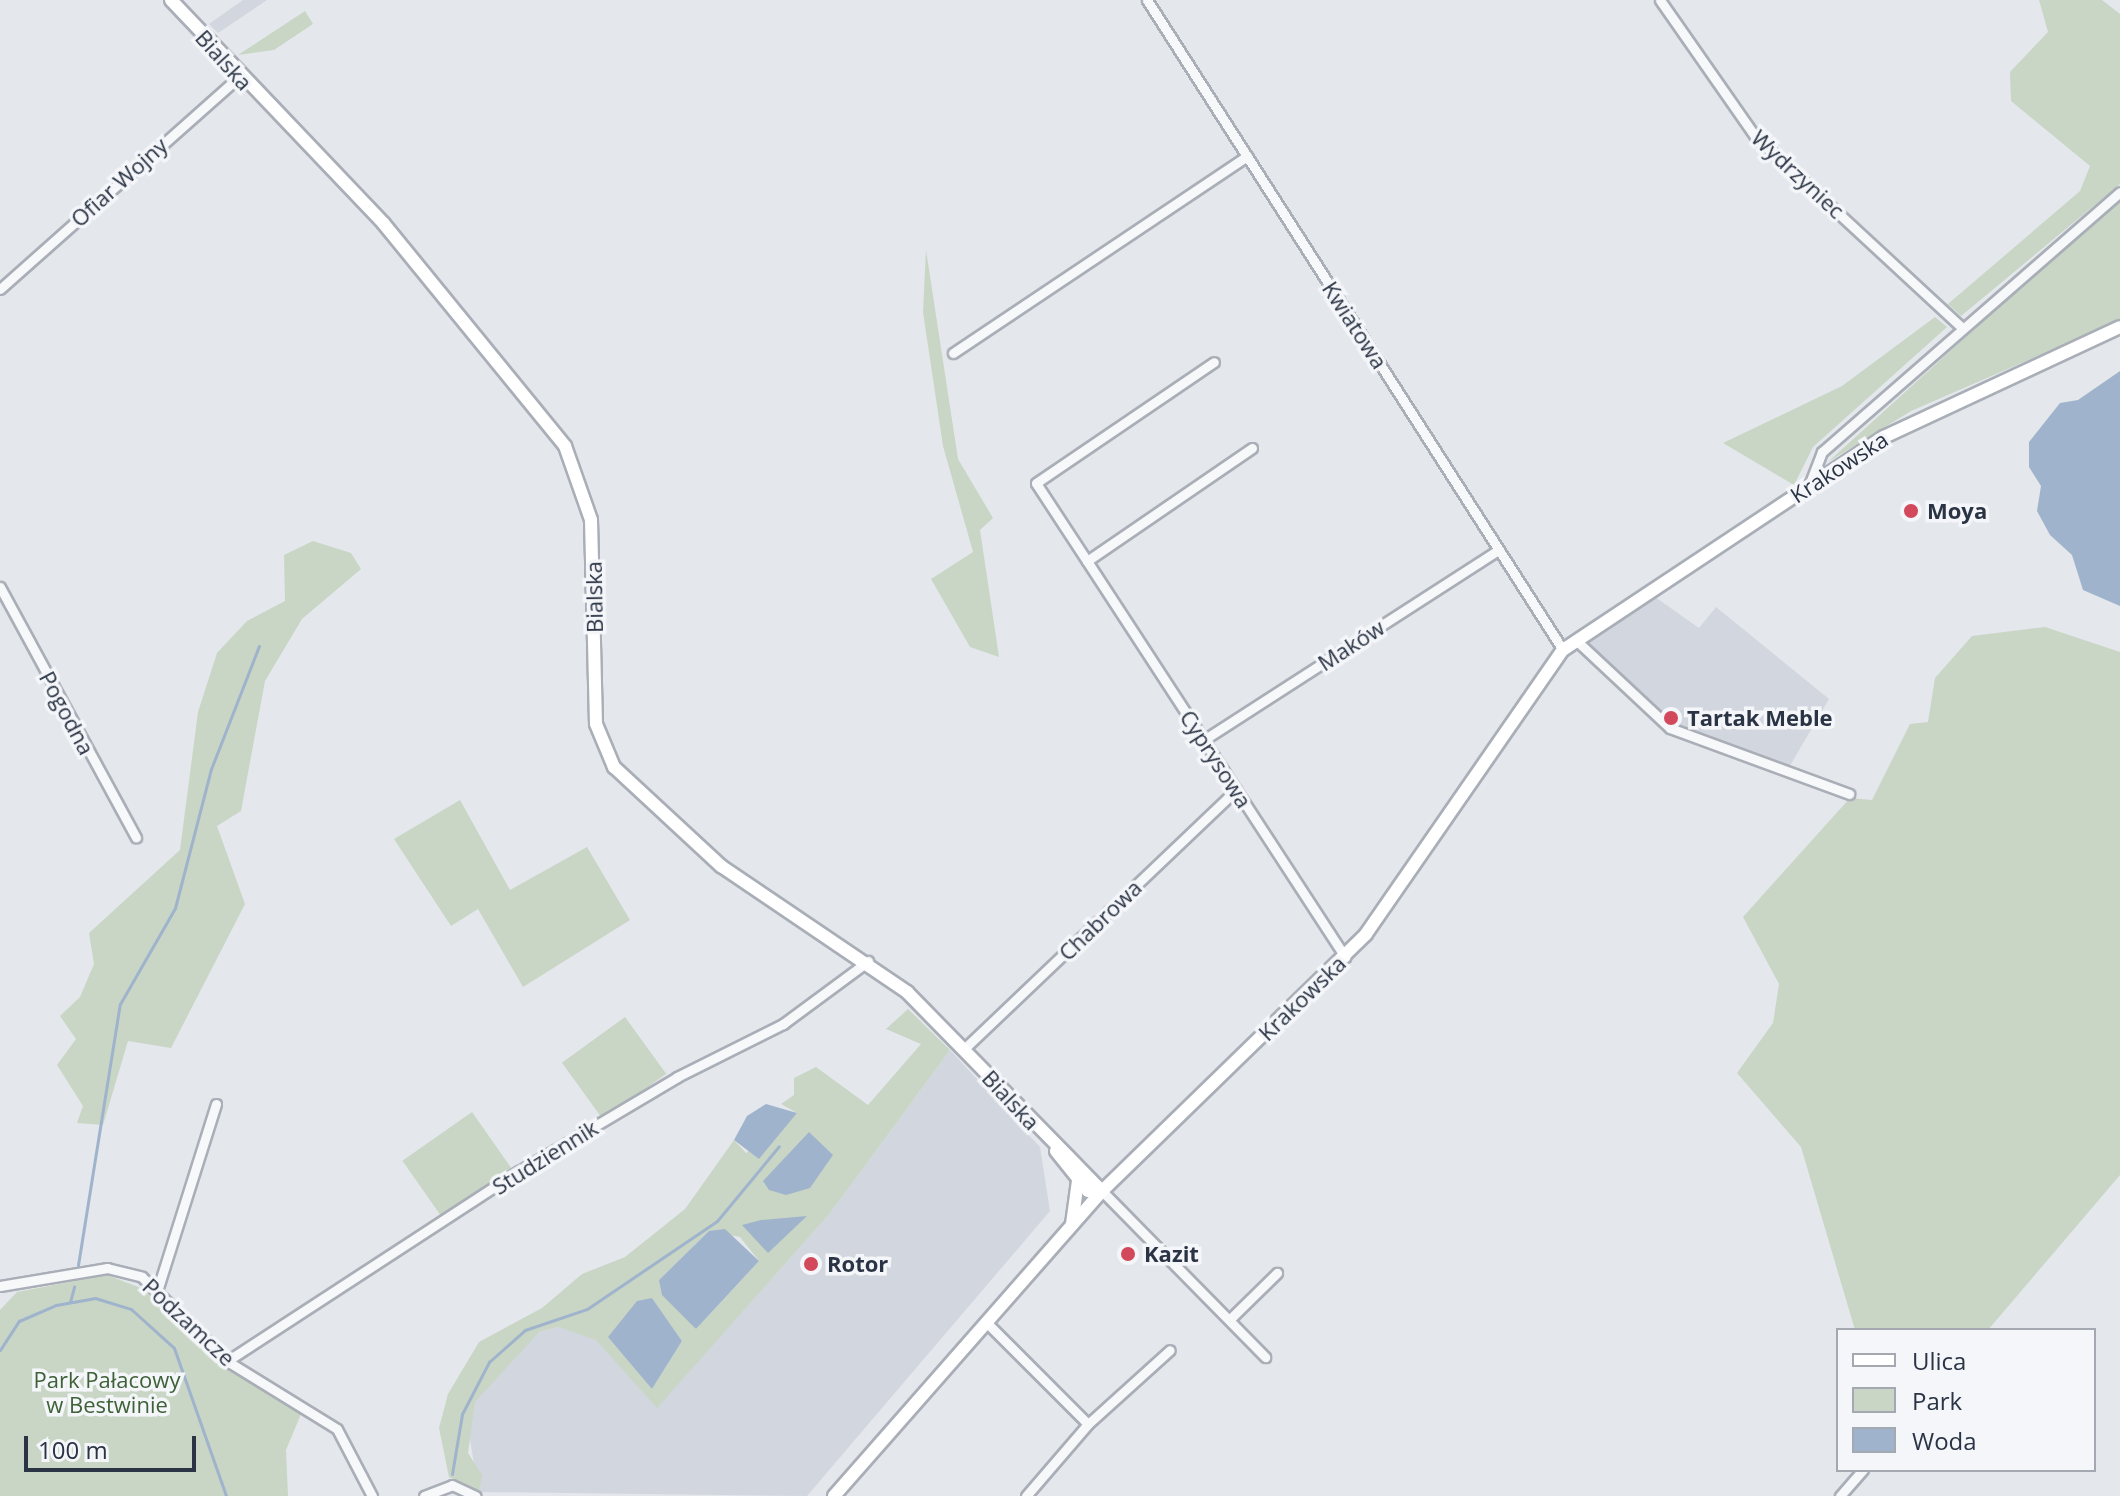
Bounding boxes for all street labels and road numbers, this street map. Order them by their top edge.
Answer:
street label: Bialska [190,24,258,96]
street label: Wydrzyniec [1746,124,1850,224]
street label: Ofiar Wojny [65,132,173,232]
street label: Kwiatowa [1317,276,1393,374]
street label: Krakowska [1785,426,1893,508]
street label: Bialska [580,561,608,633]
street label: Maków [1313,614,1389,676]
street label: Pogodna [34,667,100,759]
street label: Cyprysowa [1175,705,1257,813]
street label: Chabrowa [1053,874,1147,966]
street label: Krakowska [1253,950,1351,1046]
street label: Bialska [977,1065,1045,1135]
street label: Studziennik [487,1114,603,1200]
street label: Podzamcze [138,1273,240,1371]

